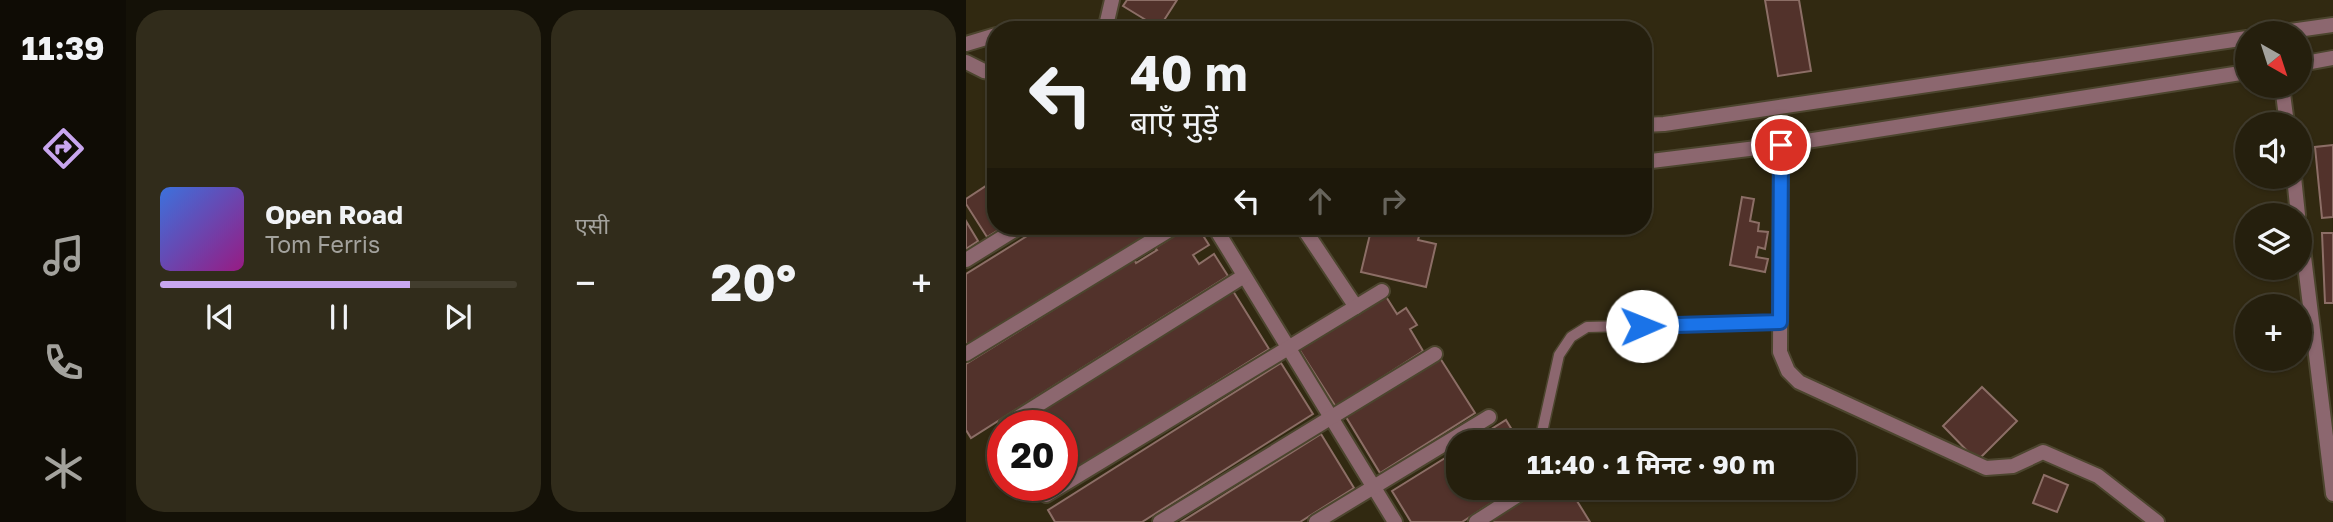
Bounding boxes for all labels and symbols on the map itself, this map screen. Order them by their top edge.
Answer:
north arrow [2235,21,2312,98]
pin [1751,115,1811,175]
position arrow [1605,289,1679,363]
speed limit sign: 20 [987,410,1078,501]

